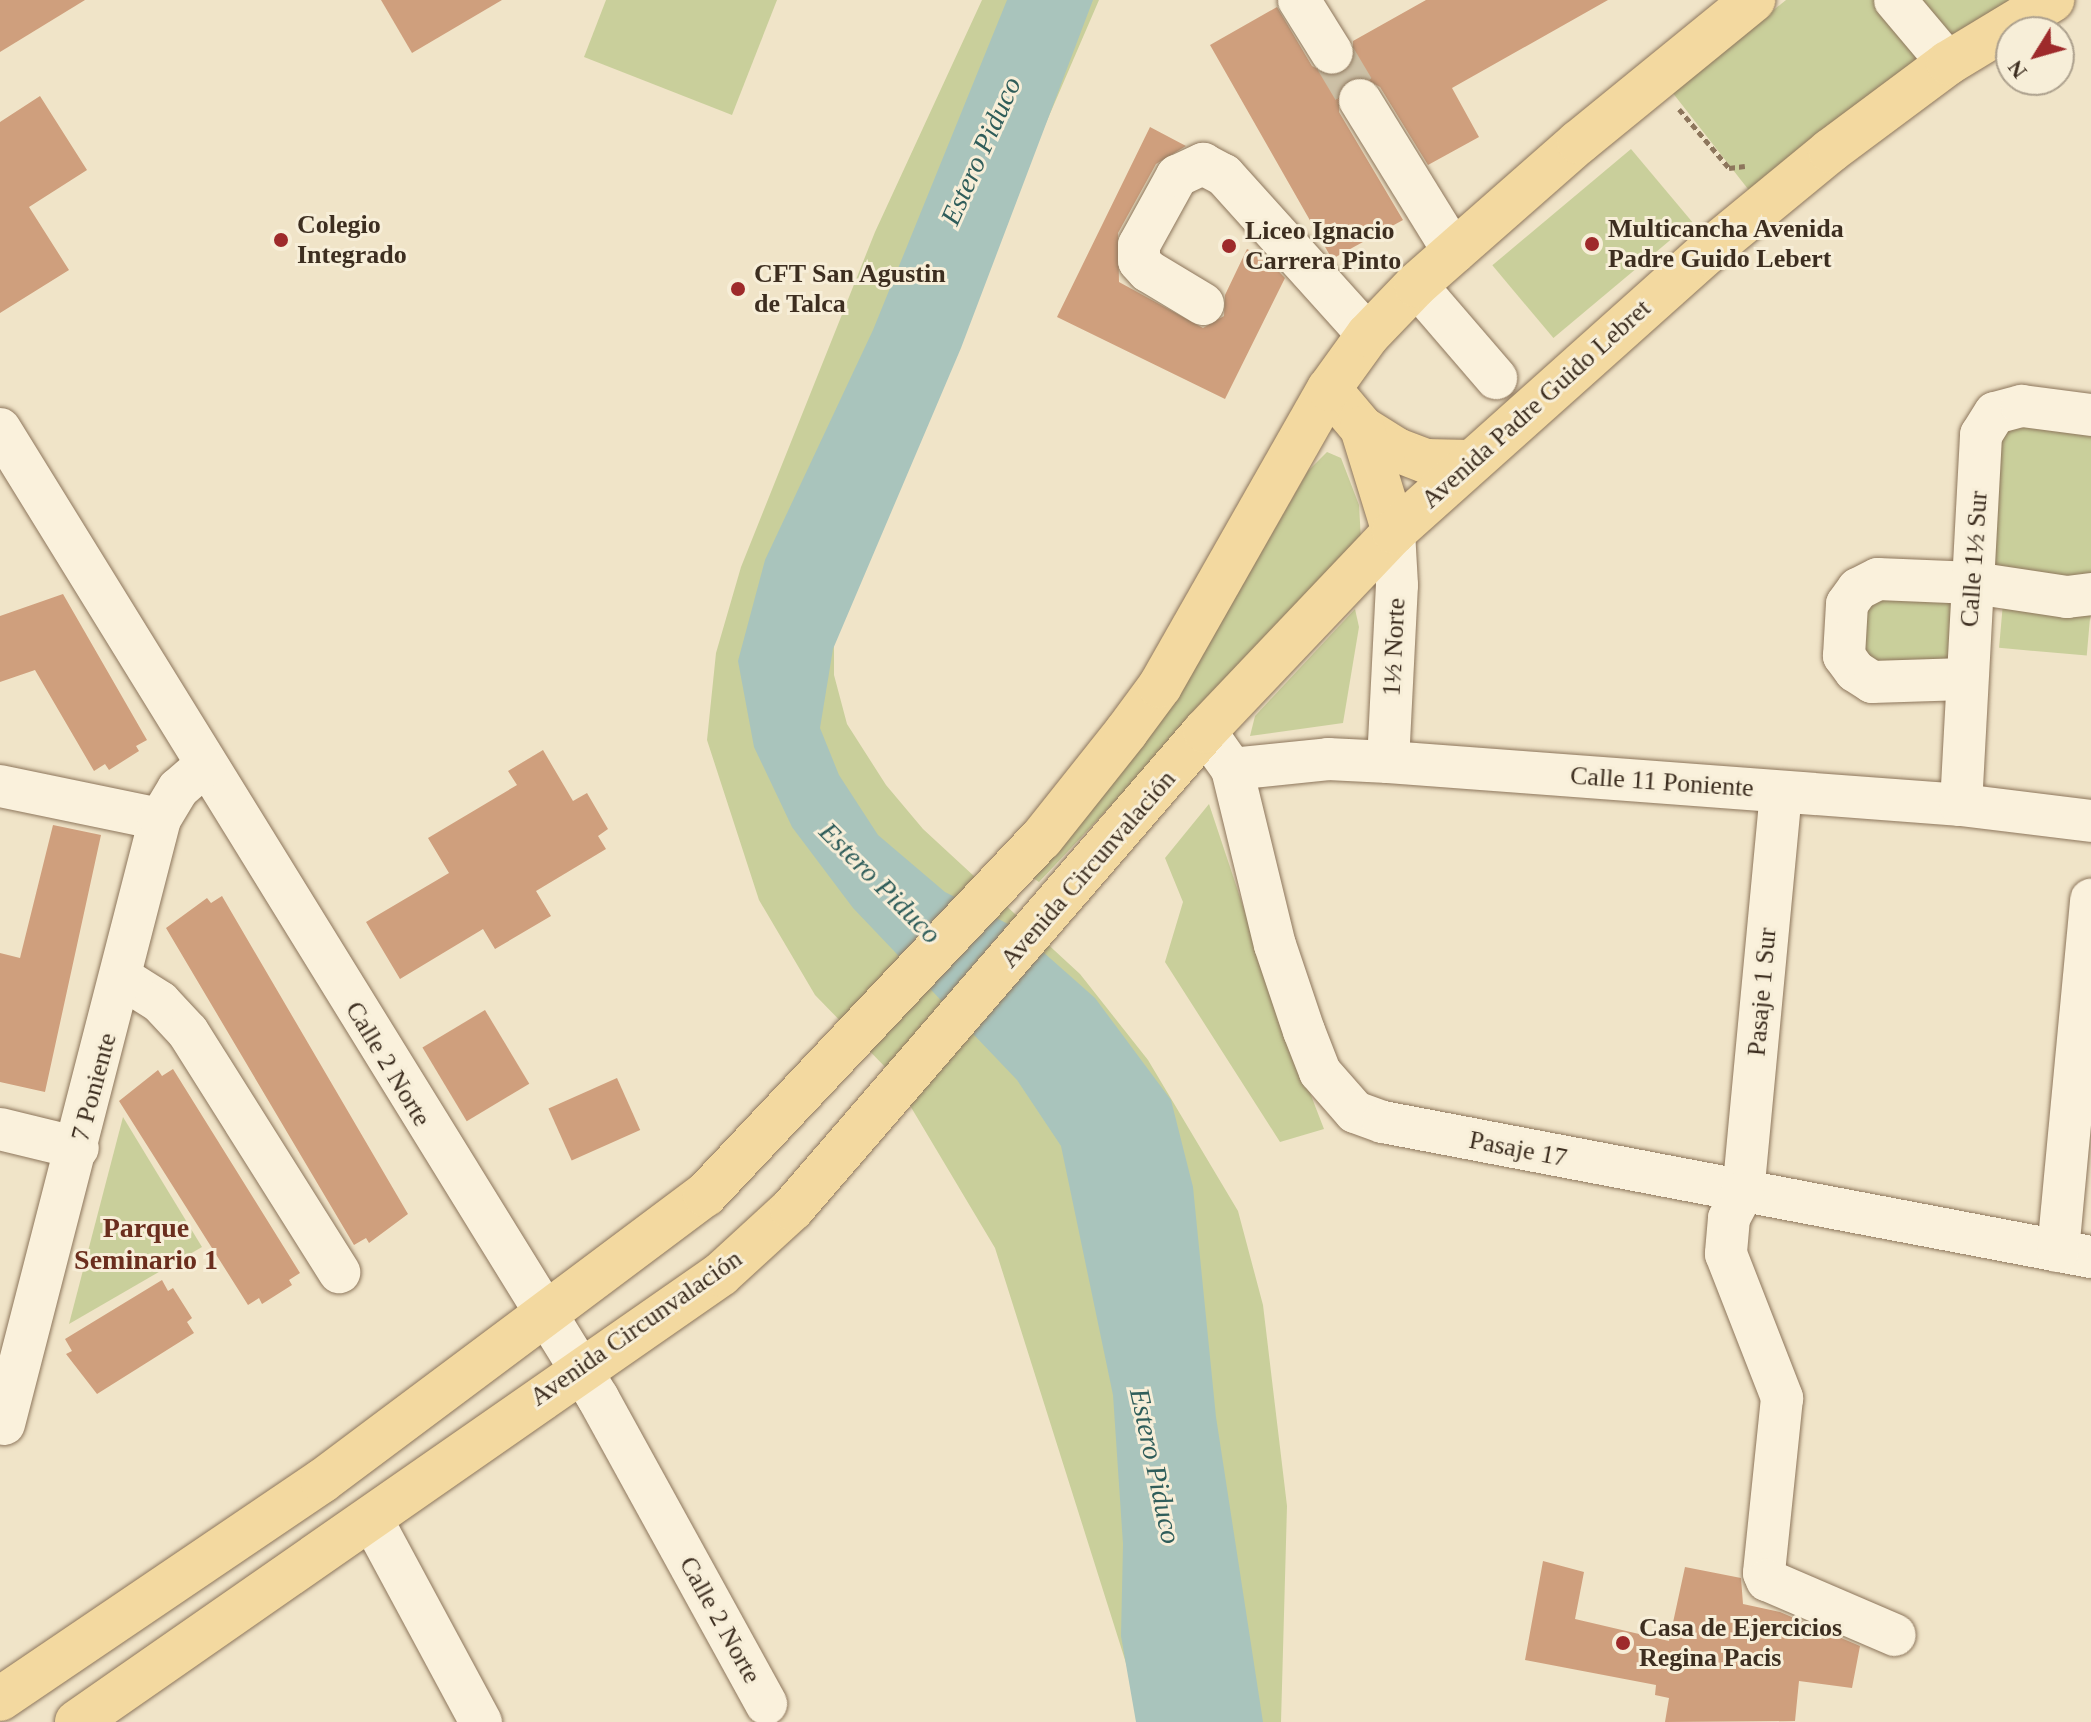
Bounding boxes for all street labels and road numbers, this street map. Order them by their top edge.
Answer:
street label: Avenida Padre Guido Lebret [1415,293,1657,515]
street label: Calle 1½ Sur [1954,490,1994,628]
street label: 1½ Norte [1376,597,1412,697]
street label: Calle 11 Poniente [1569,760,1755,804]
street label: Avenida Circunvalación [994,764,1182,974]
street label: Pasaje 1 Sur [1741,927,1783,1057]
street label: Calle 2 Norte [339,996,437,1132]
street label: 7 Poniente [65,1030,123,1144]
street label: Pasaje 17 [1466,1124,1570,1174]
street label: Avenida Circunvalación [524,1243,748,1413]
street label: Calle 2 Norte [672,1551,768,1689]

